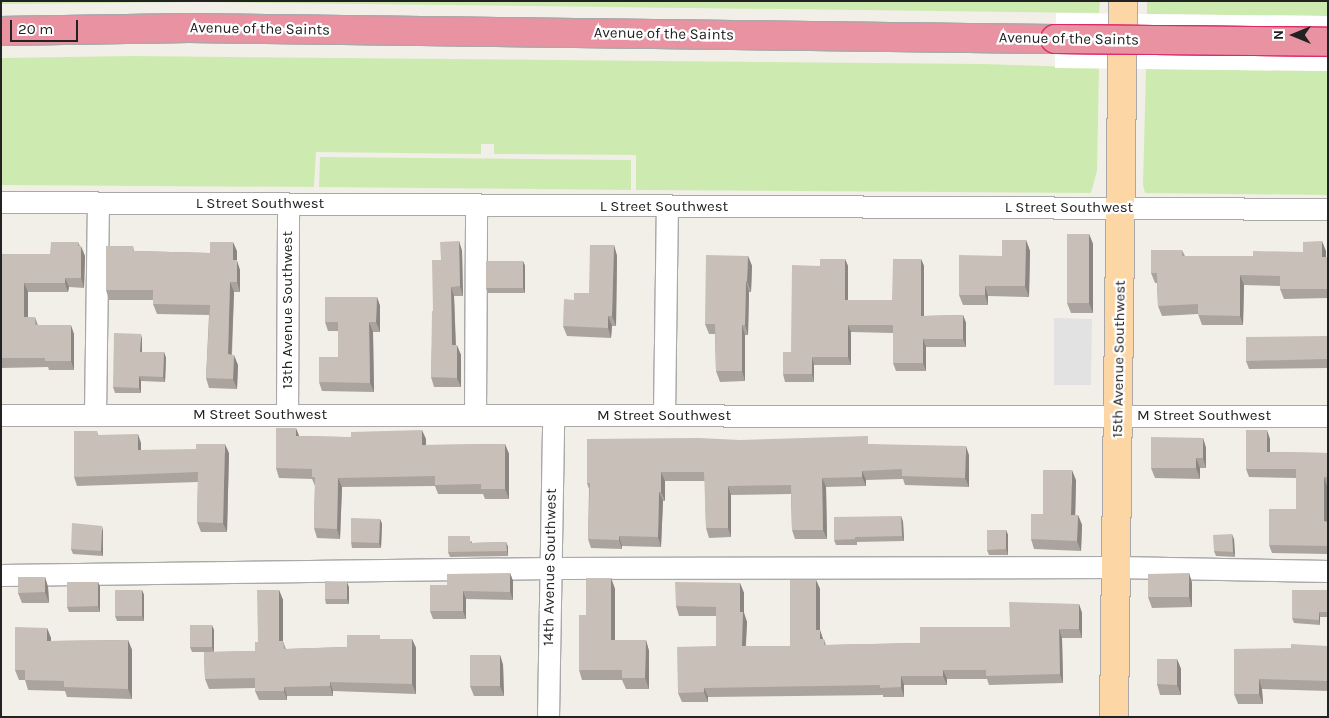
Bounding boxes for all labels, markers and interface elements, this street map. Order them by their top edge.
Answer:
scale bar [12,10,80,42]
north arrow [1269,10,1319,60]
street label: Avenue of the Saints [190,19,330,39]
text: 20 m [18,20,53,38]
street label: Avenue of the Saints [594,24,734,44]
street label: Avenue of the Saints [999,29,1139,49]
text: N [1270,30,1287,40]
street label: L Street Southwest [196,195,324,213]
street label: L Street Southwest [600,198,728,216]
street label: L Street Southwest [1005,199,1133,217]
street label: 13th Avenue Southwest [279,231,297,389]
street label: 15th Avenue Southwest [1109,280,1129,438]
street label: M Street Southwest [193,406,327,424]
street label: M Street Southwest [597,407,731,425]
street label: M Street Southwest [1137,407,1271,425]
street label: 14th Avenue Southwest [540,488,560,646]

